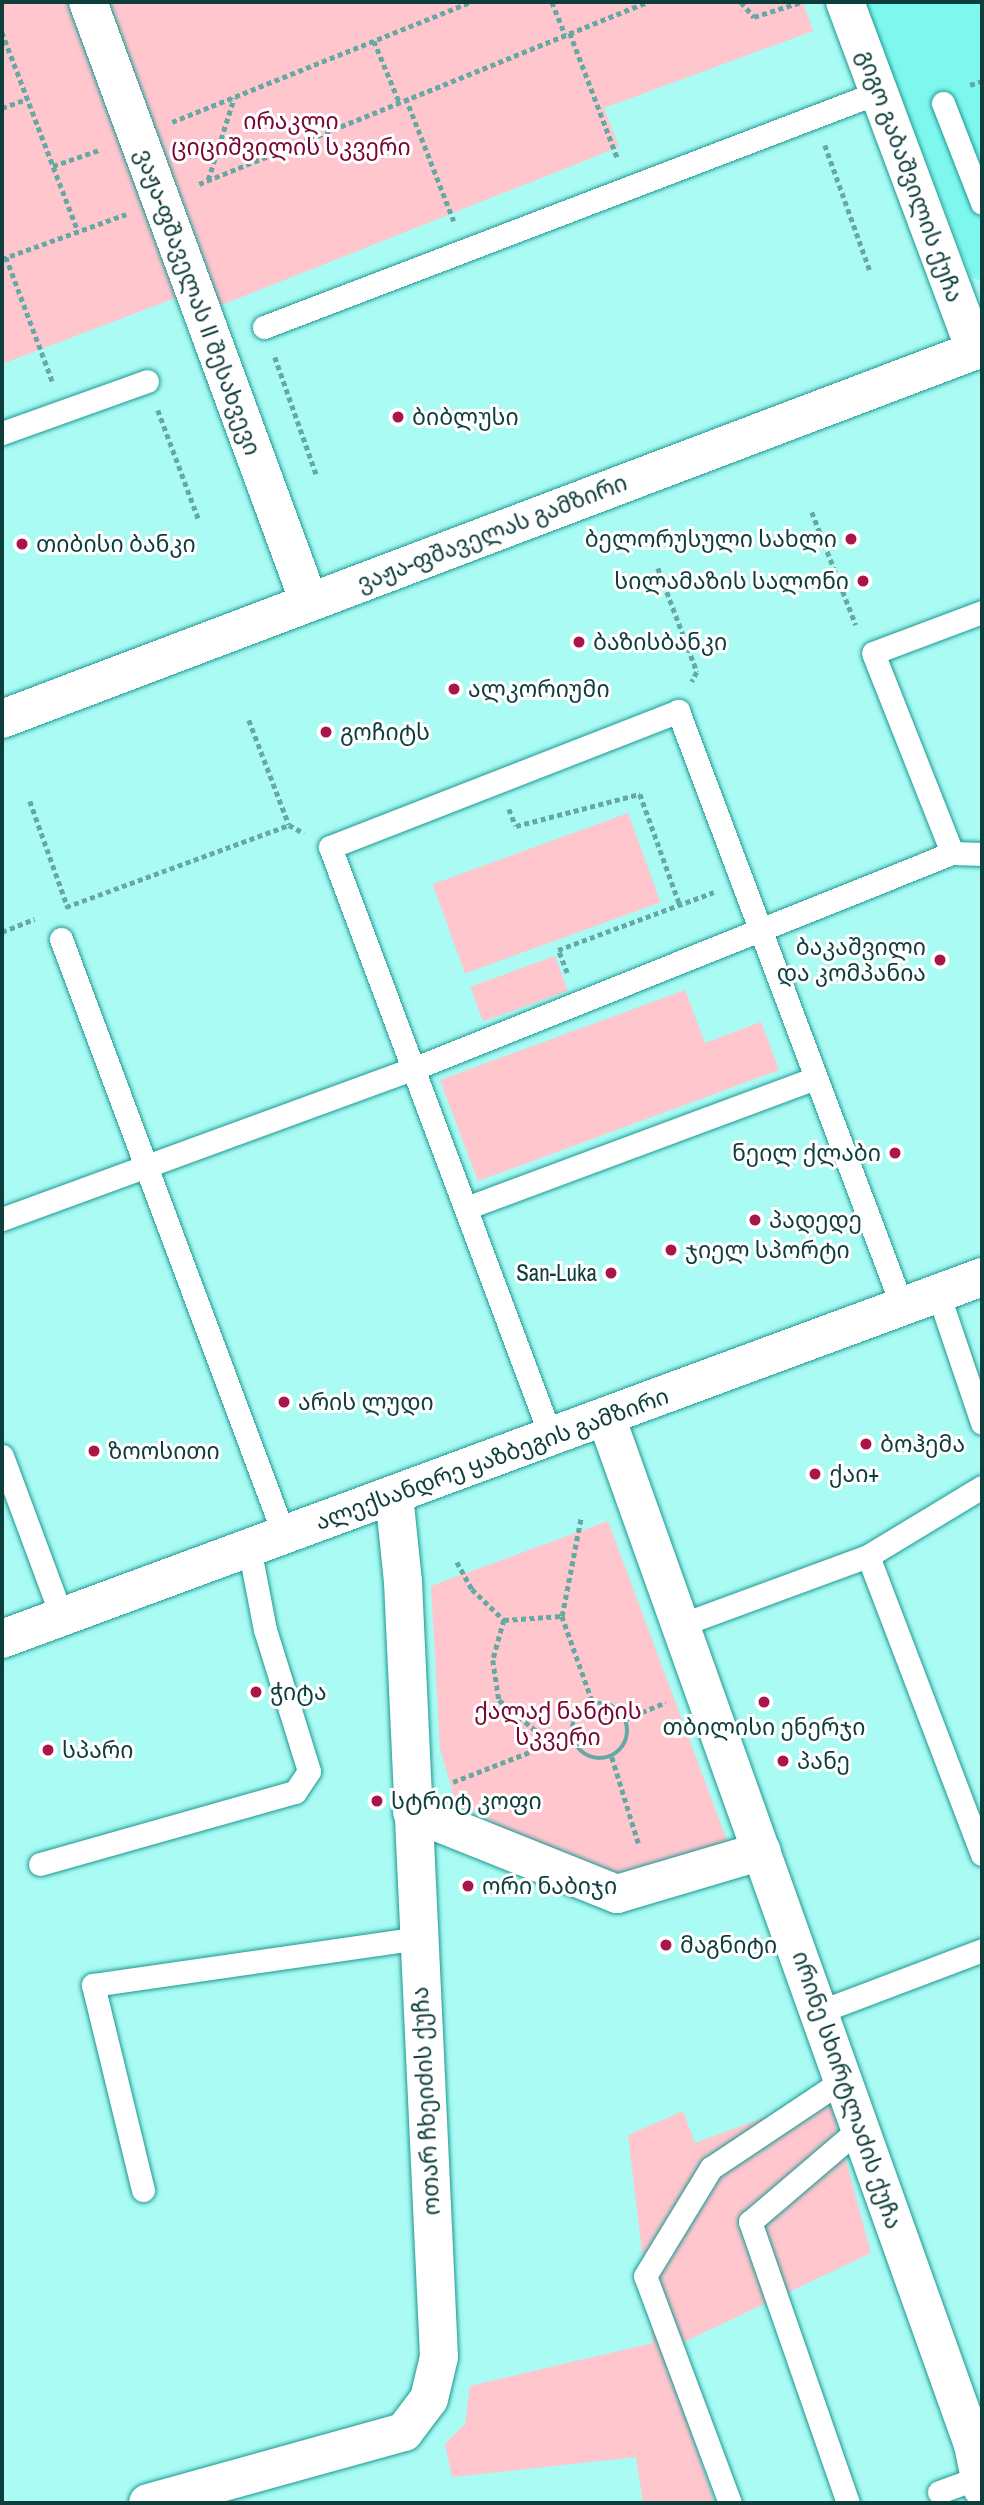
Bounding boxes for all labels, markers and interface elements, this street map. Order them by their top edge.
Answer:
street label: გიგო გაბაშვილის ქუჩა [851,46,969,306]
park label: ირაკლი ციციშვილის სკვერი [171,107,411,161]
street label: ვაჟა-ფშაველას II შესახვევი [130,145,266,459]
place label: ბიბლუსი [412,403,519,431]
marker: ბიბლუსი [390,409,406,425]
street label: ვაჟა-ფშაველას გამზირი [353,469,631,597]
place label: ბელორუსული სახლი [585,525,837,553]
place label: თიბისი ბანკი [36,530,196,558]
marker: ბელორუსული სახლი [843,531,859,547]
marker: თიბისი ბანკი [14,536,30,552]
place label: სილამაზის სალონი [614,567,849,595]
marker: სილამაზის სალონი [855,573,871,589]
place label: ბაზისბანკი [593,628,727,656]
marker: ბაზისბანკი [571,634,587,650]
place label: ალკორიუმი [468,675,610,703]
marker: ალკორიუმი [446,681,462,697]
place label: გოჩიტს [340,718,430,746]
marker: გოჩიტს [318,724,334,740]
place label: ბაკაშვილი და კომპანია [777,933,926,987]
marker: ბაკაშვილი და კომპანია [932,952,948,968]
place label: ნეილ ქლაბი [732,1139,881,1167]
marker: ნეილ ქლაბი [887,1145,903,1161]
place label: პადედე [769,1206,862,1234]
marker: პადედე [747,1212,763,1228]
place label: ჯიელ სპორტი [685,1236,850,1264]
marker: ჯიელ სპორტი [663,1242,679,1258]
place label: San-Luka [516,1259,597,1287]
marker: San-Luka [603,1265,619,1281]
street label: ალექსანდრე ყაზბეგის გამზირი [312,1382,672,1536]
place label: არის ლუდი [298,1388,434,1416]
marker: არის ლუდი [276,1394,292,1410]
place label: ბოჰემა [880,1430,965,1458]
marker: ბოჰემა [858,1436,874,1452]
place label: ზოოსითი [108,1437,220,1465]
marker: ზოოსითი [86,1443,102,1459]
place label: ქაი+ [829,1460,879,1488]
marker: ქაი+ [807,1466,823,1482]
place label: ჭიტა [270,1678,327,1706]
marker: ჭიტა [248,1684,264,1700]
marker: თბილისი ენერჯი [756,1694,772,1710]
park label: ქალაქ ნანტის სკვერი [474,1697,642,1751]
place label: თბილისი ენერჯი [663,1713,865,1741]
place label: სპარი [62,1736,133,1764]
marker: სპარი [40,1742,56,1758]
place label: პანე [797,1747,850,1775]
marker: პანე [775,1753,791,1769]
place label: სტრიტ კოფი [391,1787,542,1815]
marker: სტრიტ კოფი [369,1793,385,1809]
place label: ორი ნაბიჯი [482,1872,617,1900]
marker: ორი ნაბიჯი [460,1878,476,1894]
place label: მაგნიტი [680,1931,777,1959]
marker: მაგნიტი [658,1937,674,1953]
street label: ირინე სხირტლაძის ქუჩა [786,1947,908,2233]
street label: ოთარ ჩხეიძის ქუჩა [406,1986,446,2216]

